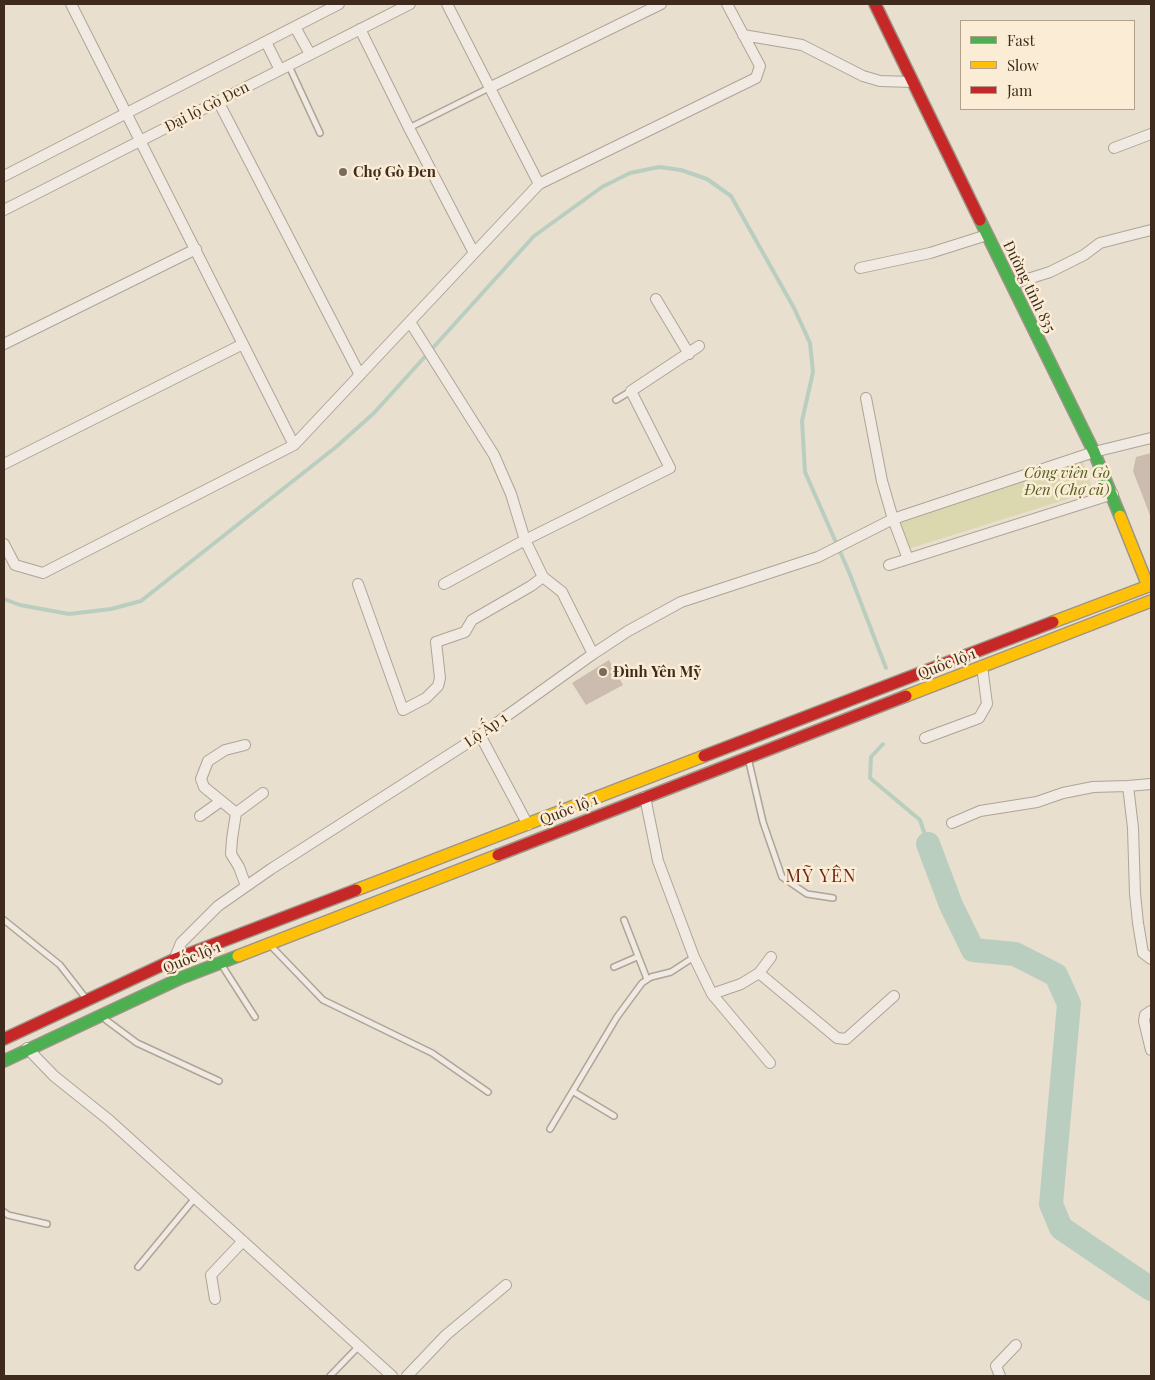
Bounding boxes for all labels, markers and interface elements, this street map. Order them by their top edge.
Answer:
legend [960,20,1135,110]
text: Fast [1007,30,1035,50]
text: Slow [1007,55,1039,75]
street label: Đại lộ Gò Đen [162,78,252,136]
text: Jam [1007,80,1032,100]
place label: Chợ Gò Đen [353,163,436,181]
marker: Chợ Gò Đen [337,166,349,178]
street label: Đường tỉnh 835 [999,238,1059,336]
park label: Công viên Gò Đen (Chợ cũ) [1024,464,1110,499]
street label: Quốc lộ 1 [915,645,979,683]
place label: Đình Yên Mỹ [613,663,701,681]
marker: Đình Yên Mỹ [597,666,609,678]
street label: Lộ Ấp 1 [461,709,511,751]
street label: Quốc lộ 1 [537,791,601,829]
district label: MỸ YÊN [785,865,857,887]
street label: Quốc lộ 1 [160,938,224,978]

